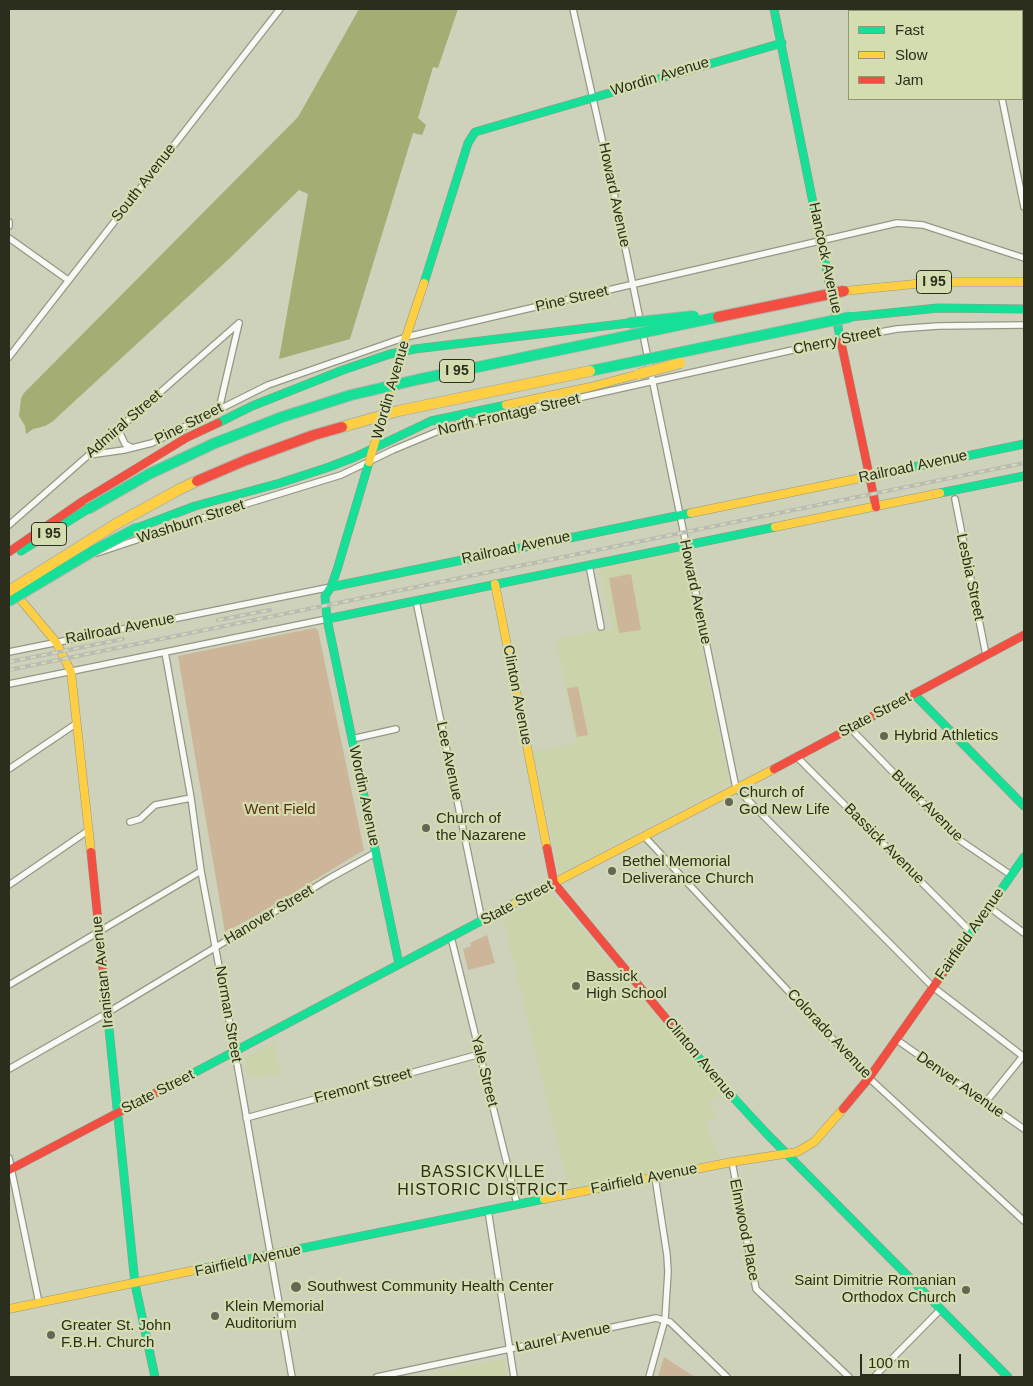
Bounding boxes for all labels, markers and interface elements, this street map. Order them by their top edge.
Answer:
legend [848,10,1023,100]
text: Fast [895,21,924,38]
text: Slow [895,46,928,63]
street label: Wordin Avenue [609,53,711,101]
text: Jam [895,71,923,88]
street label: South Avenue [108,140,180,226]
street label: Howard Avenue [594,141,634,249]
street label: Hancock Avenue [804,201,846,315]
road number: I 95 [916,270,952,294]
street label: Pine Street [534,282,610,316]
street label: Cherry Street [792,323,882,359]
street label: Wordin Avenue [368,338,414,442]
road number: I 95 [440,360,474,382]
street label: Admiral Street [82,386,166,462]
street label: North Frontage Street [436,390,582,440]
street label: Pine Street [152,399,226,449]
street label: Railroad Avenue [857,447,969,487]
street label: Washburn Street [135,496,247,548]
road number: I 95 [32,522,66,546]
street label: Railroad Avenue [460,528,572,568]
street label: Lesbia Street [952,532,988,622]
street label: Howard Avenue [675,538,715,646]
street label: Railroad Avenue [64,610,176,648]
street label: Clinton Avenue [498,643,536,747]
street label: State Street [836,688,914,742]
street label: Lee Avenue [432,720,466,802]
place label: Hybrid Athletics [894,727,998,745]
marker: Hybrid Athletics [878,730,890,742]
street label: Wordin Avenue [345,744,383,848]
street label: Butler Avenue [887,766,967,846]
place label: Church of God New Life [739,784,830,819]
marker: Church of God New Life [723,796,735,808]
street label: Bassick Avenue [840,800,928,888]
park label: Went Field [244,801,316,819]
place label: Church of the Nazarene [436,810,526,845]
marker: Church of the Nazarene [420,822,432,834]
place label: Bethel Memorial Deliverance Church [622,853,754,888]
marker: Bethel Memorial Deliverance Church [606,865,618,877]
street label: State Street [478,876,556,930]
street label: Hanover Street [221,881,317,949]
street label: Fairfield Avenue [932,885,1008,983]
street label: Iranistan Avenue [88,915,118,1029]
street label: Norman Street [211,964,245,1064]
place label: Bassick High School [586,968,667,1003]
marker: Bassick High School [570,980,582,992]
street label: Colorado Avenue [783,986,875,1082]
street label: Clinton Avenue [660,1014,740,1104]
street label: Yale Street [466,1033,502,1109]
street label: Denver Avenue [913,1048,1007,1122]
street label: Fremont Street [312,1064,414,1108]
street label: State Street [119,1066,197,1118]
street label: Fairfield Avenue [589,1160,699,1198]
district label: BASSICKVILLE HISTORIC DISTRICT [395,1163,571,1201]
street label: Elmwood Place [725,1178,763,1282]
street label: Fairfield Avenue [193,1241,303,1281]
place label: Saint Dimitrie Romanian Orthodox Church [794,1272,956,1307]
place label: Southwest Community Health Center [307,1278,554,1296]
marker: Southwest Community Health Center [289,1280,303,1294]
marker: Saint Dimitrie Romanian Orthodox Church [960,1284,972,1296]
place label: Klein Memorial Auditorium [225,1298,324,1333]
marker: Klein Memorial Auditorium [209,1310,221,1322]
place label: Greater St. John F.B.H. Church [61,1317,171,1352]
street label: Laurel Avenue [514,1319,612,1357]
marker: Greater St. John F.B.H. Church [45,1329,57,1341]
scale bar [863,1344,964,1376]
text: 100 m [868,1354,910,1371]

